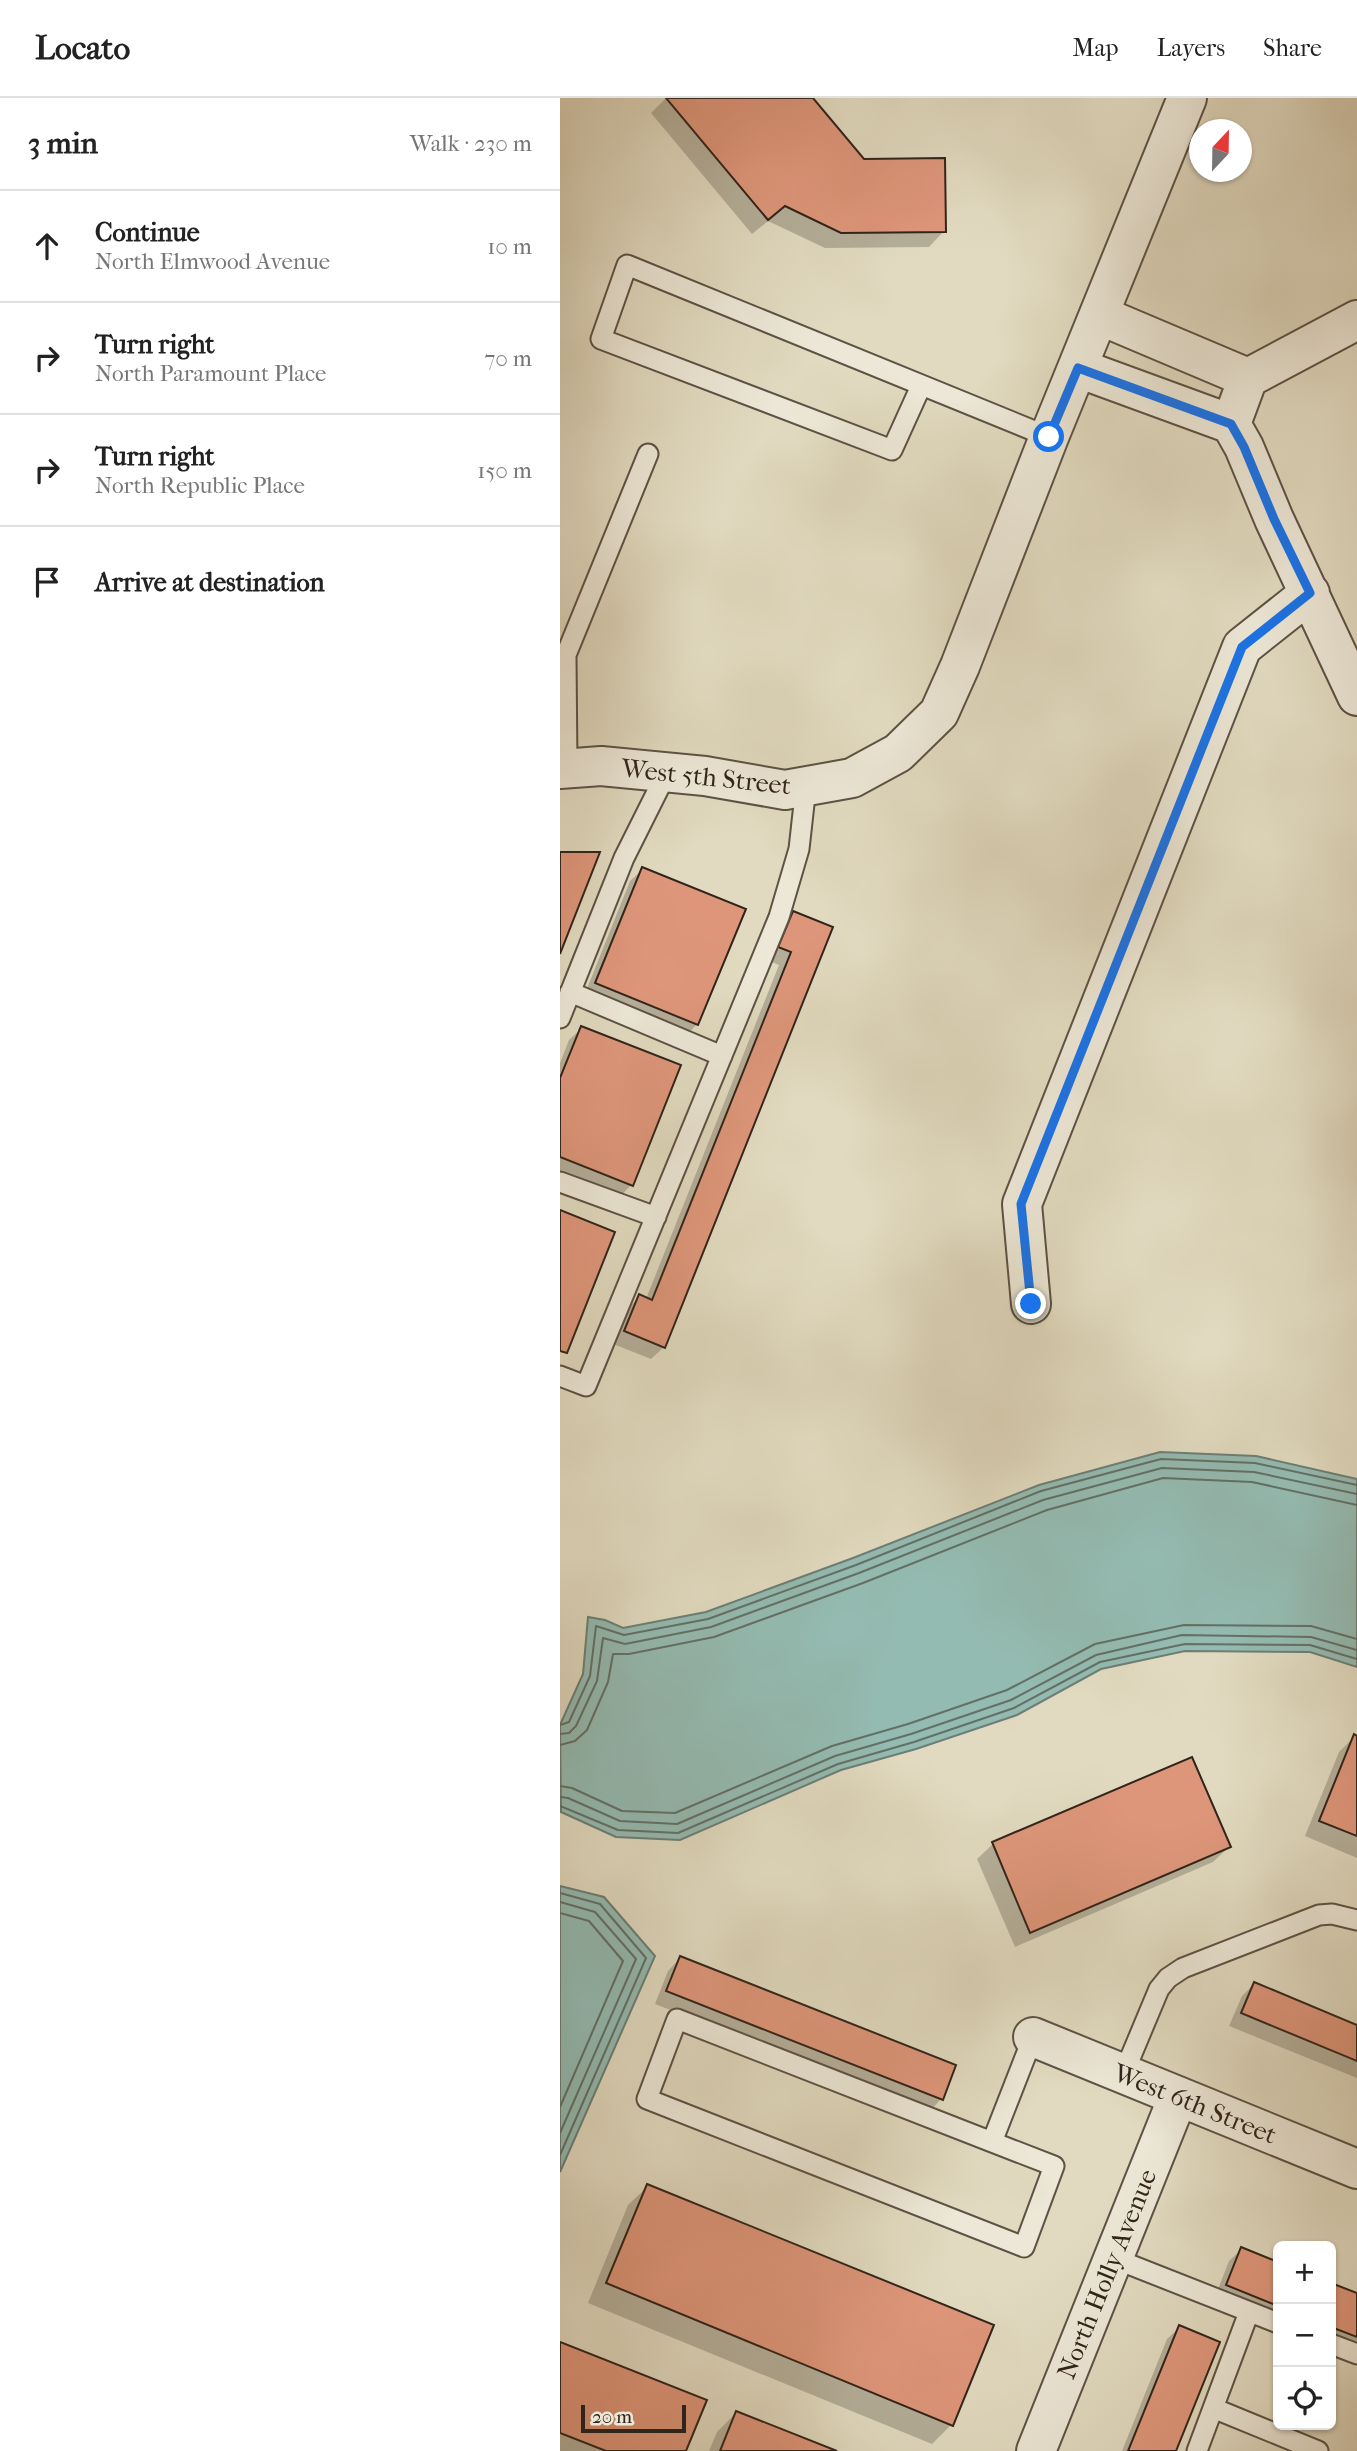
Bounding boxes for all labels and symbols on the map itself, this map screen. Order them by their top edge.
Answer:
north arrow [1189,119,1252,182]
route start [1033,421,1064,452]
street label: West 5th Street [619,753,793,801]
route end [1015,1288,1046,1319]
street label: West 6th Street [1108,2057,1282,2151]
street label: North Holly Avenue [1051,2165,1163,2383]
scale bar [581,2402,686,2434]

